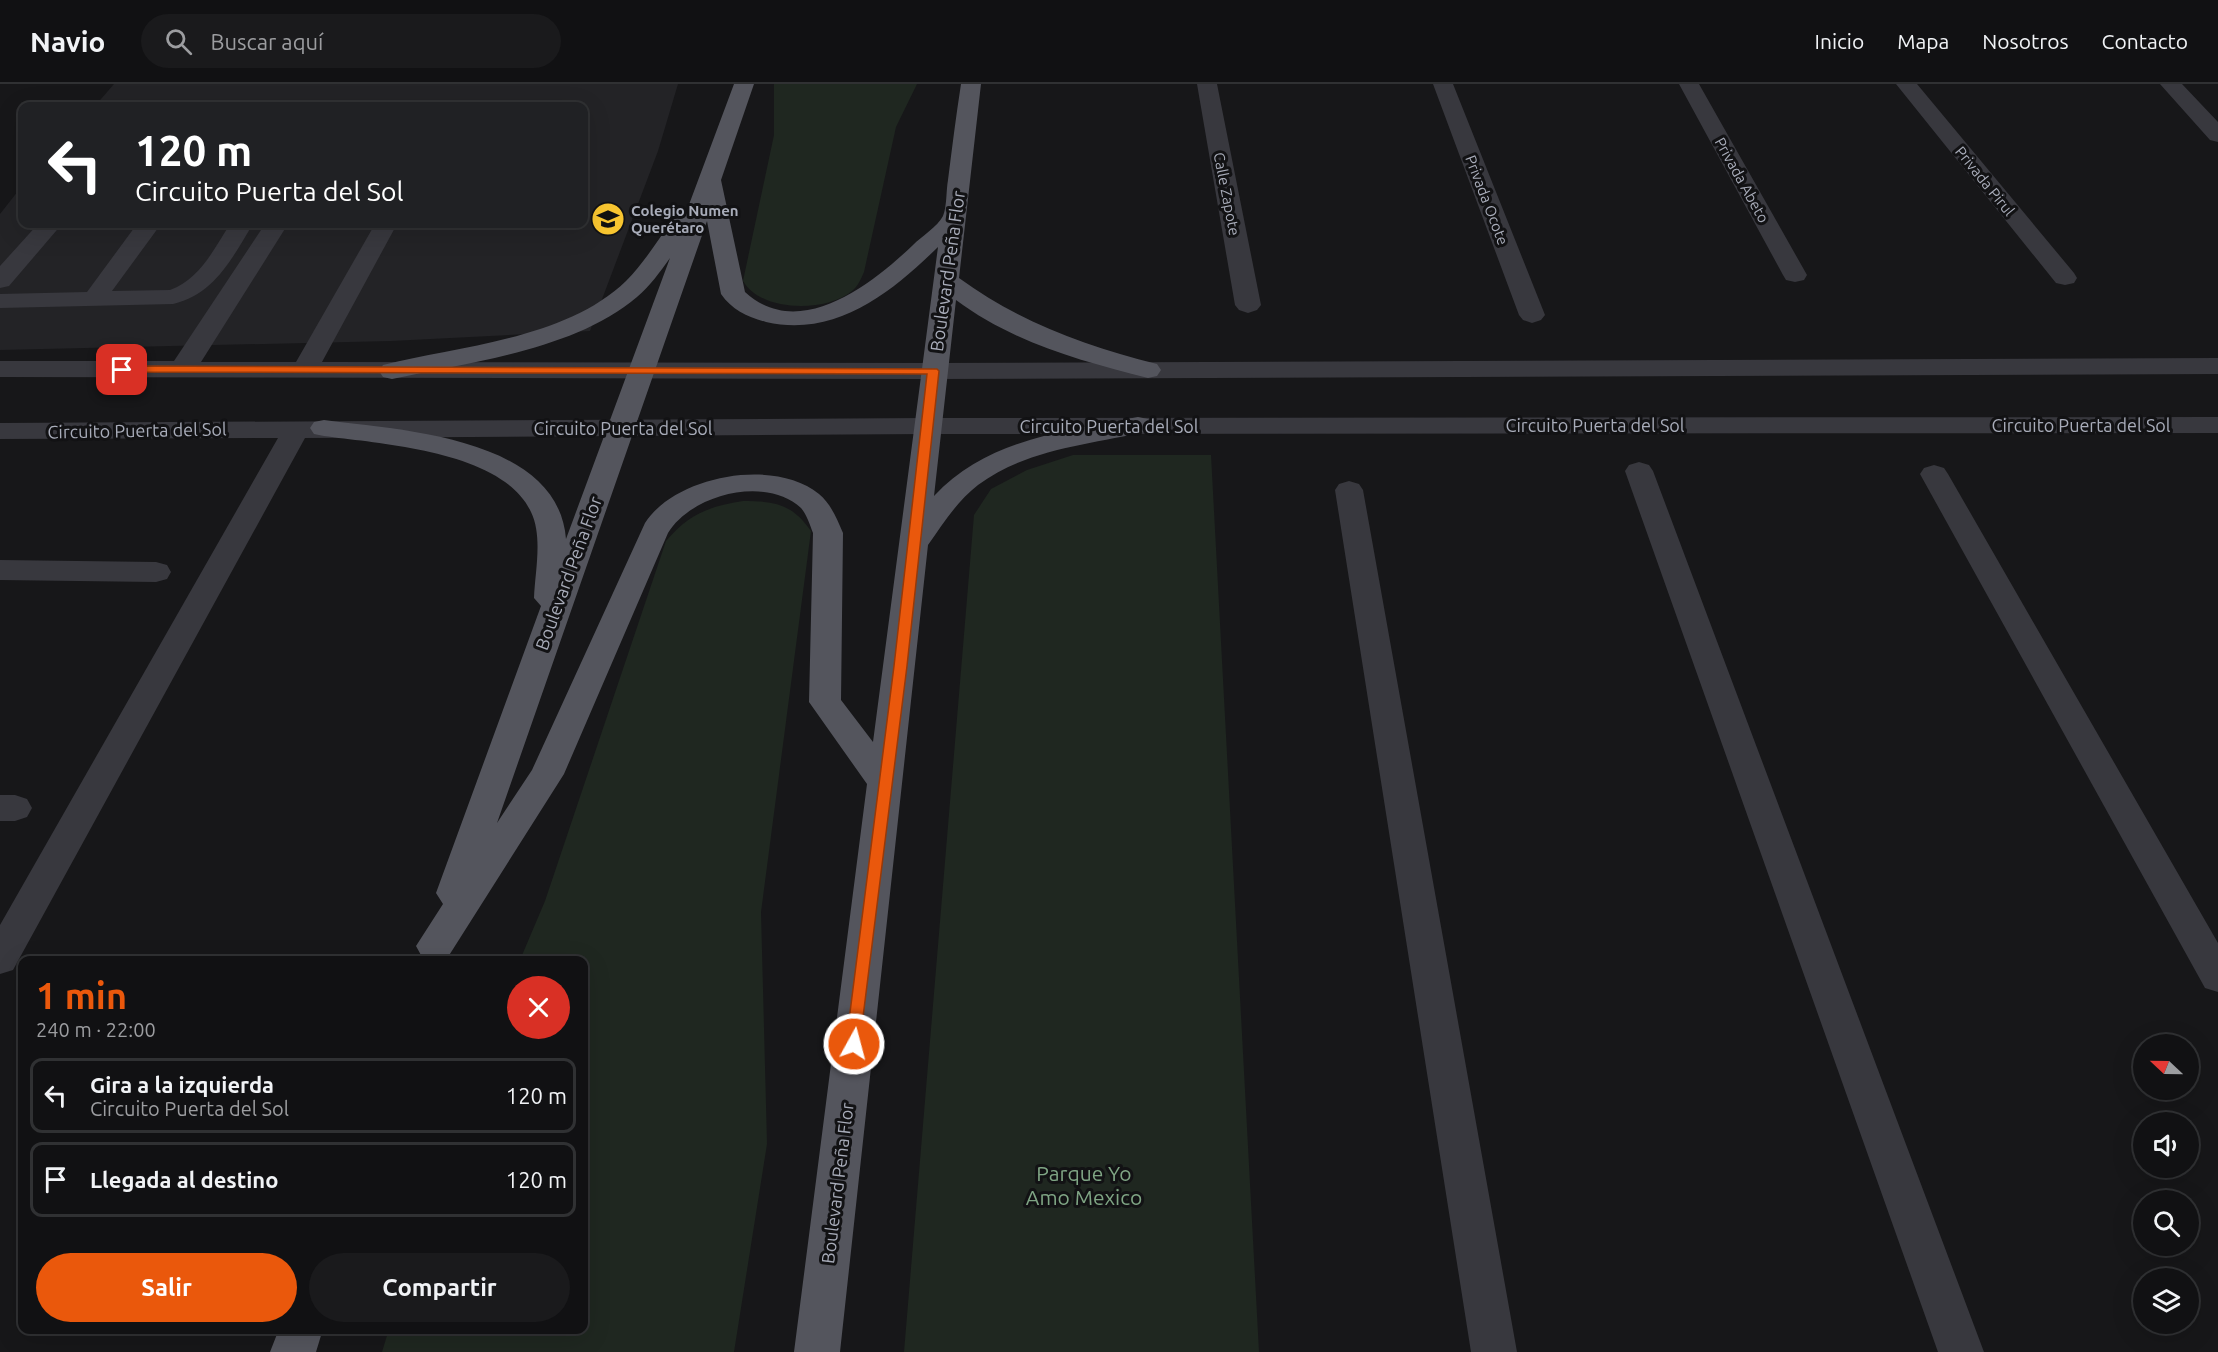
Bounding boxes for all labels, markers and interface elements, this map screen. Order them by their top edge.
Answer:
search box [141,14,561,68]
icon: search [162,25,195,58]
text: Navio [30,26,105,57]
text: Buscar aquí [210,29,323,54]
text: Inicio [1815,29,1864,53]
text: Mapa [1897,29,1949,53]
text: Nosotros [1982,29,2069,53]
text: Contacto [2102,29,2188,53]
icon: left [36,126,114,204]
text: 120 m [135,127,252,174]
street label: Privada Abeto [1712,134,1772,226]
street label: Privada Pirul [1952,143,2018,219]
street label: Calle Zapote [1211,151,1243,237]
street label: Privada Ocote [1462,153,1512,247]
text: Circuito Puerta del Sol [135,176,404,206]
street label: Boulevard Peña Flor [926,189,968,353]
school or university icon: Colegio Numen Querétaro [590,201,626,237]
place label: Colegio Numen Querétaro [631,202,739,236]
pin [96,344,147,395]
icon: arrive [105,353,138,386]
street label: Circuito Puerta del Sol [1505,415,1685,435]
street label: Circuito Puerta del Sol [1991,415,2171,435]
street label: Circuito Puerta del Sol [1019,416,1199,436]
street label: Circuito Puerta del Sol [47,418,227,442]
street label: Circuito Puerta del Sol [533,418,713,438]
street label: Boulevard Peña Flor [531,493,605,652]
text: 1 min [36,975,127,1016]
button: close [507,976,570,1039]
position arrow [822,1012,886,1076]
text: 240 m · 22:00 [36,1018,156,1041]
north arrow [2133,1034,2199,1100]
map controls [2133,1034,2199,1334]
text: Gira a la izquierda [90,1072,274,1097]
icon: left [39,1079,72,1112]
text: 120 m [506,1083,567,1108]
text: Circuito Puerta del Sol [90,1097,289,1120]
street label: Boulevard Peña Flor [817,1101,857,1265]
button: sound [2133,1112,2199,1178]
park label: Parque Yo Amo Mexico [1026,1161,1142,1209]
icon: arrive [39,1163,72,1196]
text: Llegada al destino [90,1167,278,1192]
text: 120 m [506,1167,567,1192]
button: search [2133,1190,2199,1256]
button: Salir [36,1253,297,1322]
button: Compartir [309,1253,570,1322]
button: layers [2133,1268,2199,1334]

